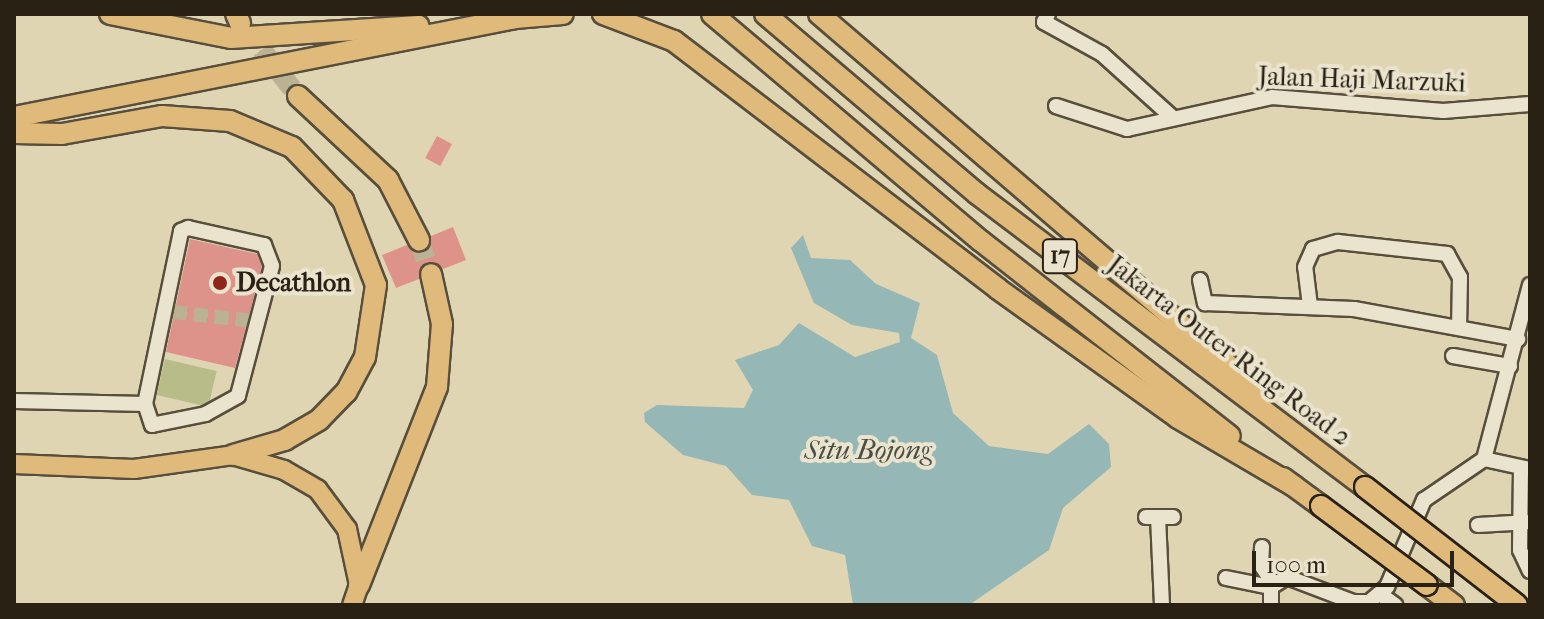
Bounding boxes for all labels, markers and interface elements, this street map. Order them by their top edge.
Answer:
street label: Jalan Haji Marzuki [1258,61,1466,99]
road number: 17 [1040,236,1080,276]
street label: Jakarta Outer Ring Road 2 [1101,249,1357,453]
place label: Decathlon [236,267,351,299]
marker: Decathlon [211,274,229,292]
water label: Situ Bojong [804,433,932,467]
scale bar [1256,535,1458,585]
text: 100 m [1266,551,1326,579]

